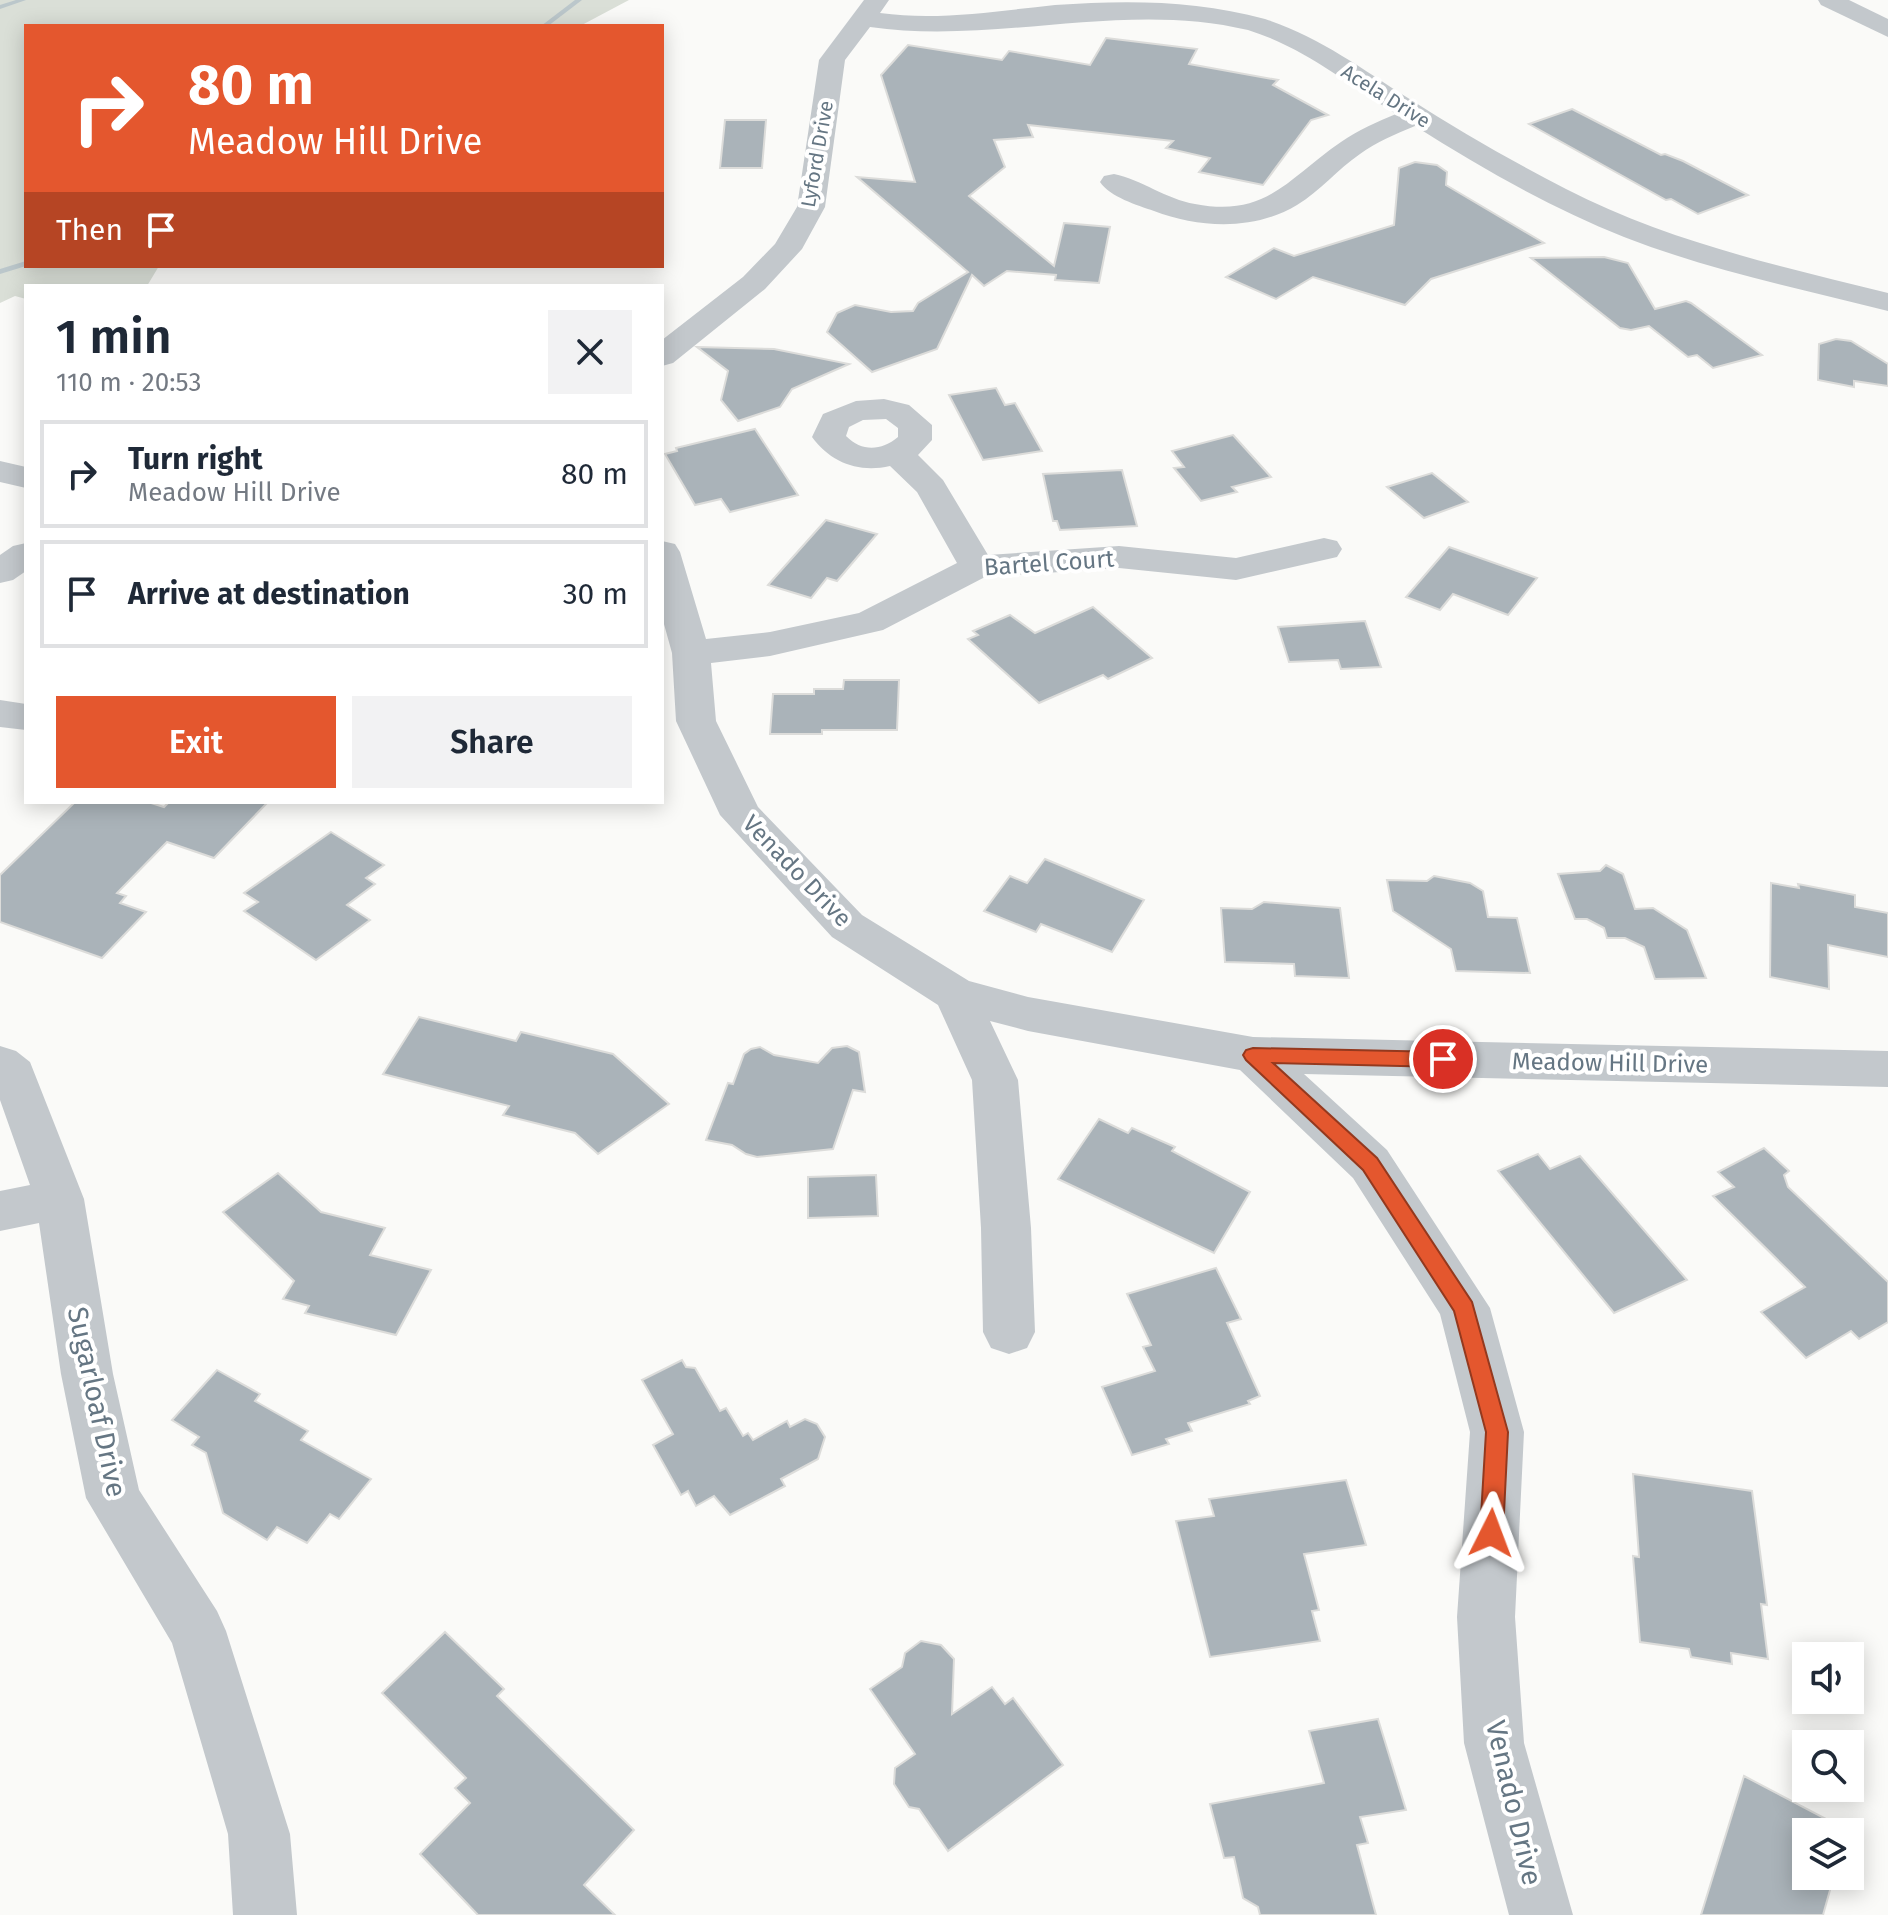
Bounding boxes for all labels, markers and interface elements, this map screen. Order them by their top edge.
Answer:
text: 80 m [188,52,314,119]
icon: right [56,56,160,160]
street label: Acela Drive [1337,59,1435,133]
street label: Lyford Drive [796,99,838,209]
text: Meadow Hill Drive [188,120,482,164]
icon: arrive [139,208,183,252]
text: Then [56,212,123,248]
text: 1 min [56,308,172,366]
button: close [548,310,632,394]
text: 110 m · 20:53 [56,367,201,398]
text: Turn right [128,441,263,477]
icon: right [60,452,104,496]
text: 80 m [561,456,628,492]
text: Meadow Hill Drive [128,477,341,508]
street label: Bartel Court [983,544,1115,582]
icon: arrive [60,572,104,616]
text: Arrive at destination [128,576,410,612]
text: 30 m [563,576,628,612]
button: Exit [56,696,336,788]
button: Share [352,696,632,788]
street label: Venado Drive [737,809,857,933]
pin [1409,1025,1477,1093]
icon: arrive [1421,1037,1465,1081]
street label: Meadow Hill Drive [1512,1047,1708,1079]
street label: Sugarloaf Drive [61,1304,133,1500]
position arrow [1449,1491,1533,1575]
map controls [1792,1642,1864,1890]
button: sound [1792,1642,1864,1714]
street label: Venado Drive [1479,1717,1549,1889]
button: search [1792,1730,1864,1802]
button: layers [1792,1818,1864,1890]

